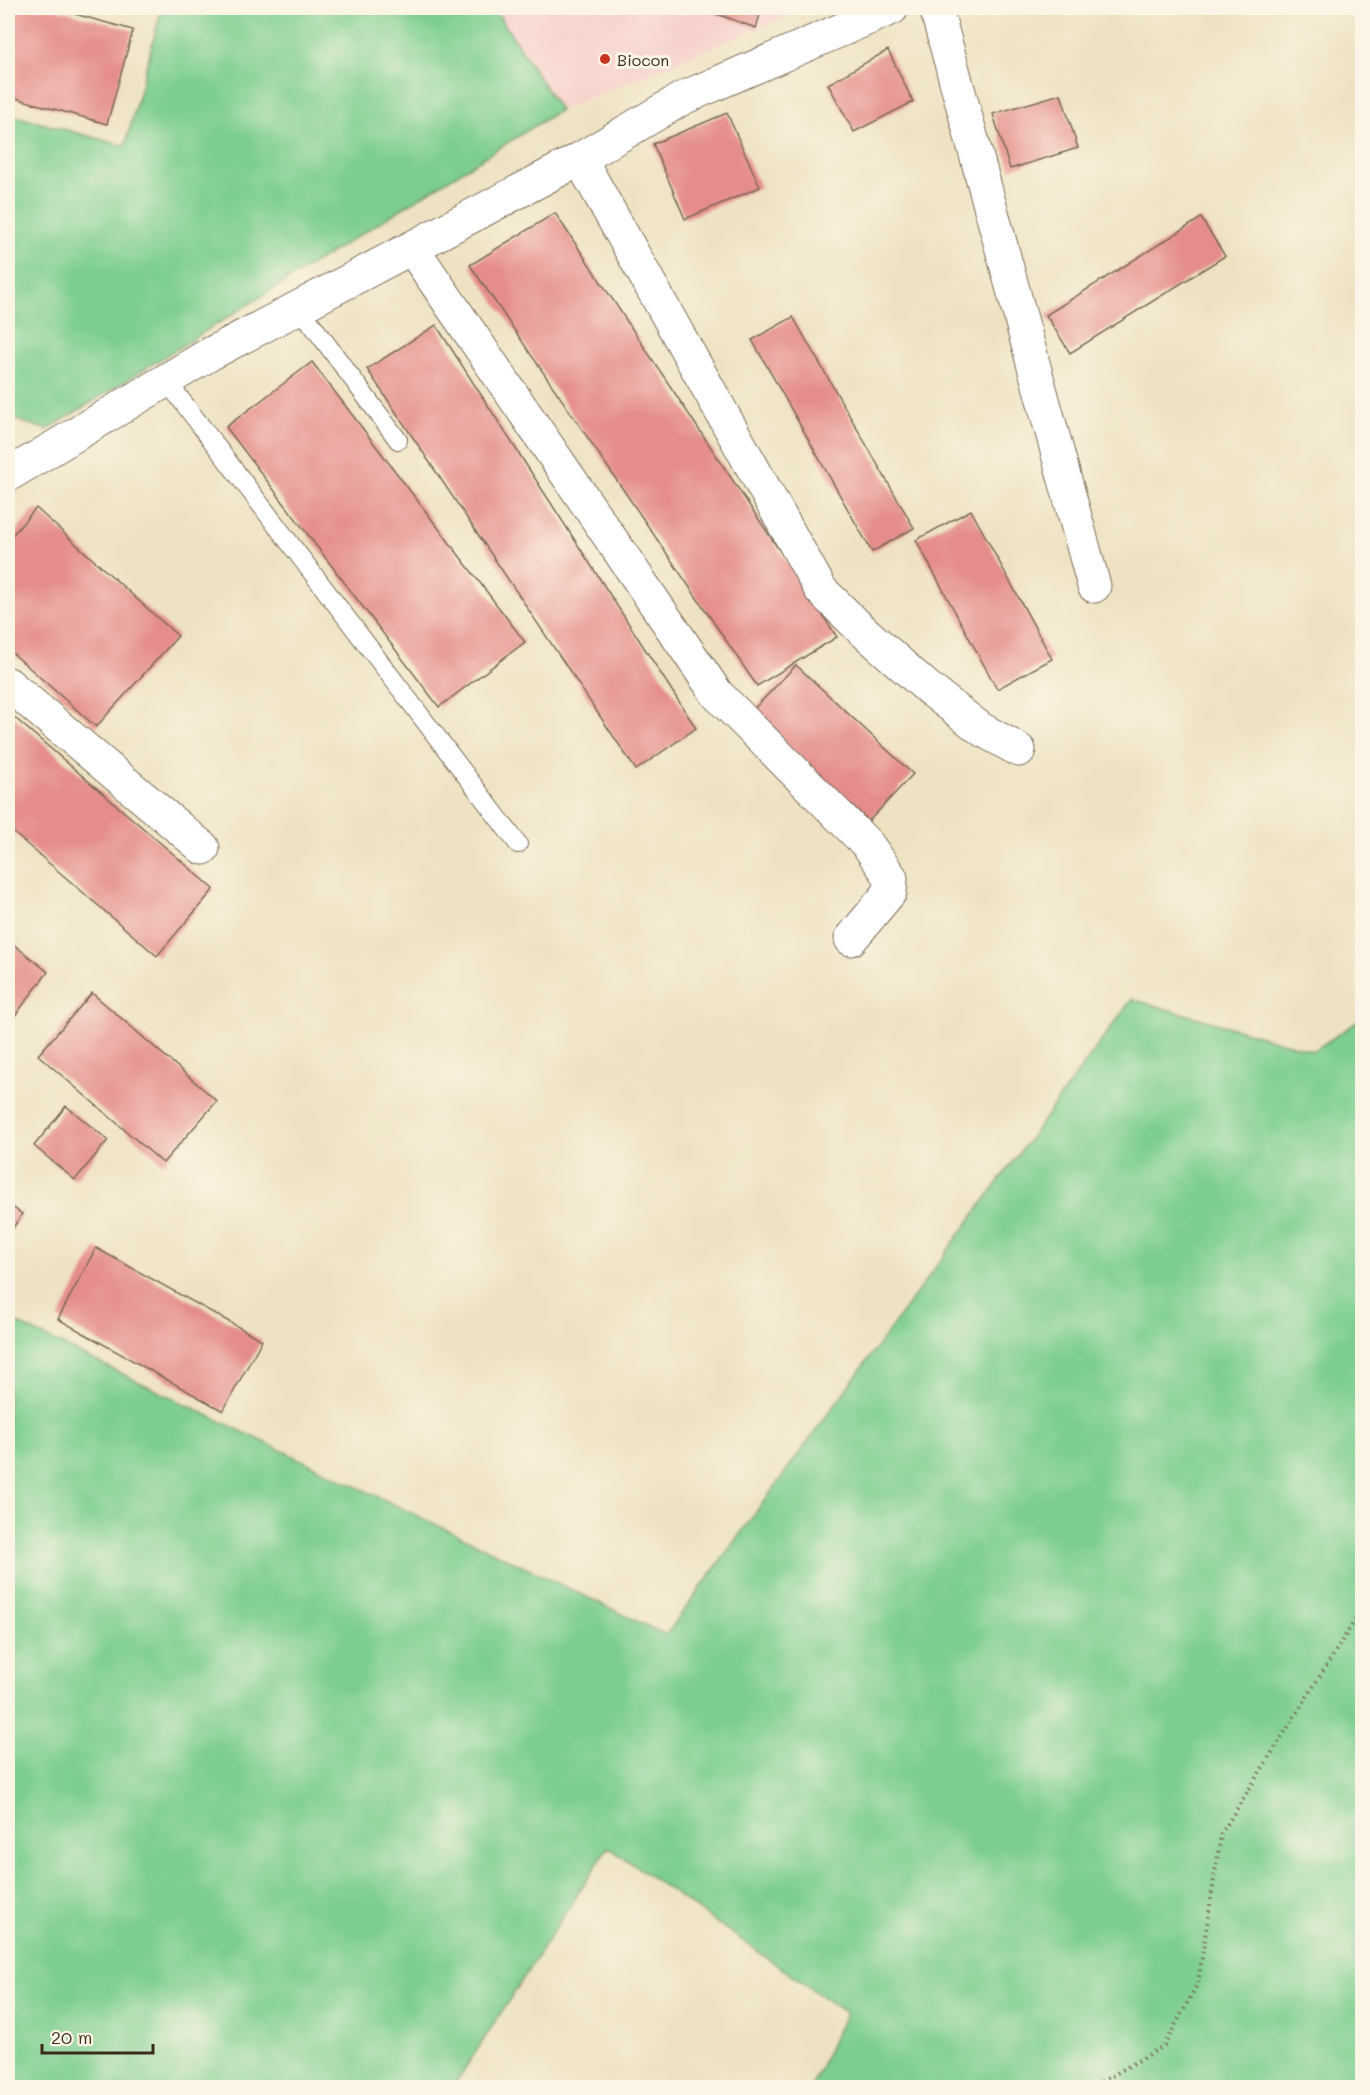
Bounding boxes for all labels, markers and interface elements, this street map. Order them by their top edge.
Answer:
place label: Biocon [617,49,669,70]
marker: Biocon [598,52,612,66]
scale bar [42,2017,153,2055]
text: 20 m [51,2025,92,2049]

